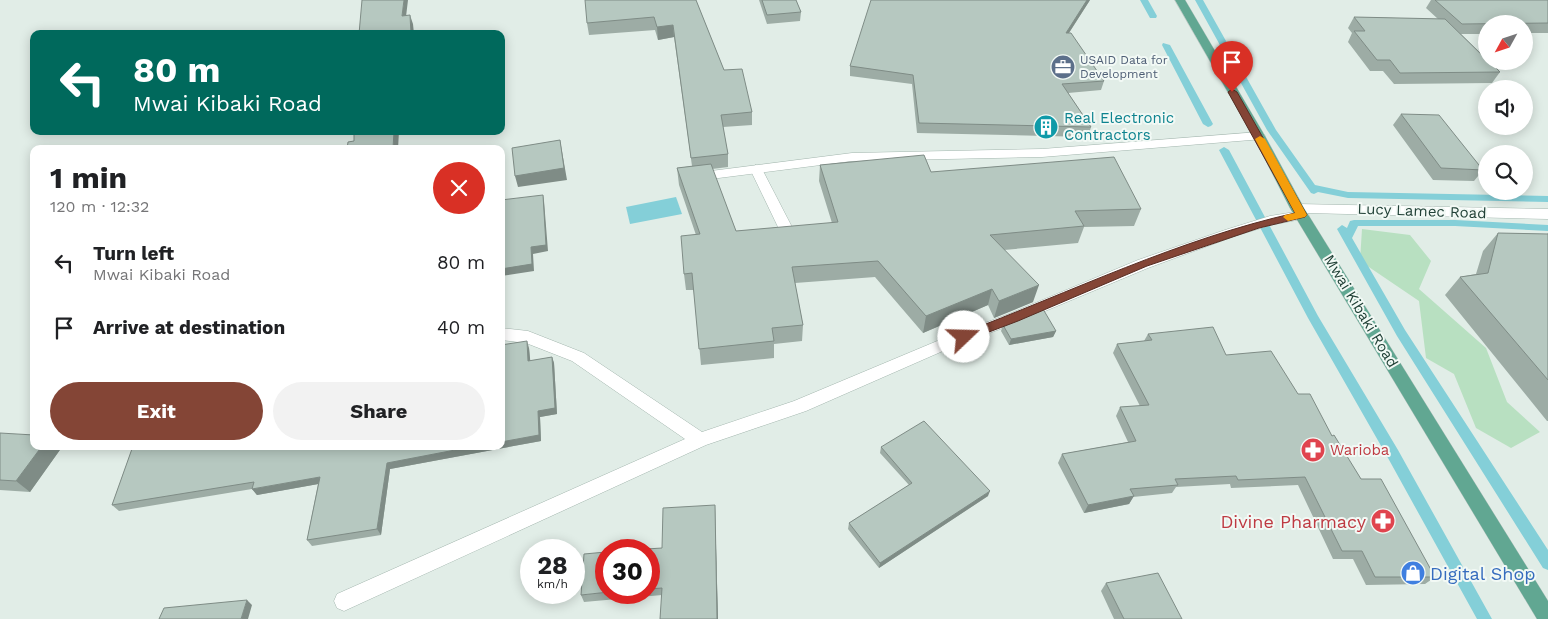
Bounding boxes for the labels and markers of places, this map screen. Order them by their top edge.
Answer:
pin [1211,41,1253,92]
place label: USAID Data for Development [1080,53,1168,81]
office icon: USAID Data for Development [1050,54,1076,80]
place label: Real Electronic Contractors [1064,109,1174,144]
building icon: Real Electronic Contractors [1033,114,1059,140]
pharmacy icon: Warioba [1300,437,1326,463]
place label: Warioba [1330,441,1390,459]
pharmacy icon: Divine Pharmacy [1370,508,1396,534]
place label: Divine Pharmacy [1220,511,1367,532]
shop icon: Digital Shop [1400,560,1426,586]
place label: Digital Shop [1430,563,1536,584]

